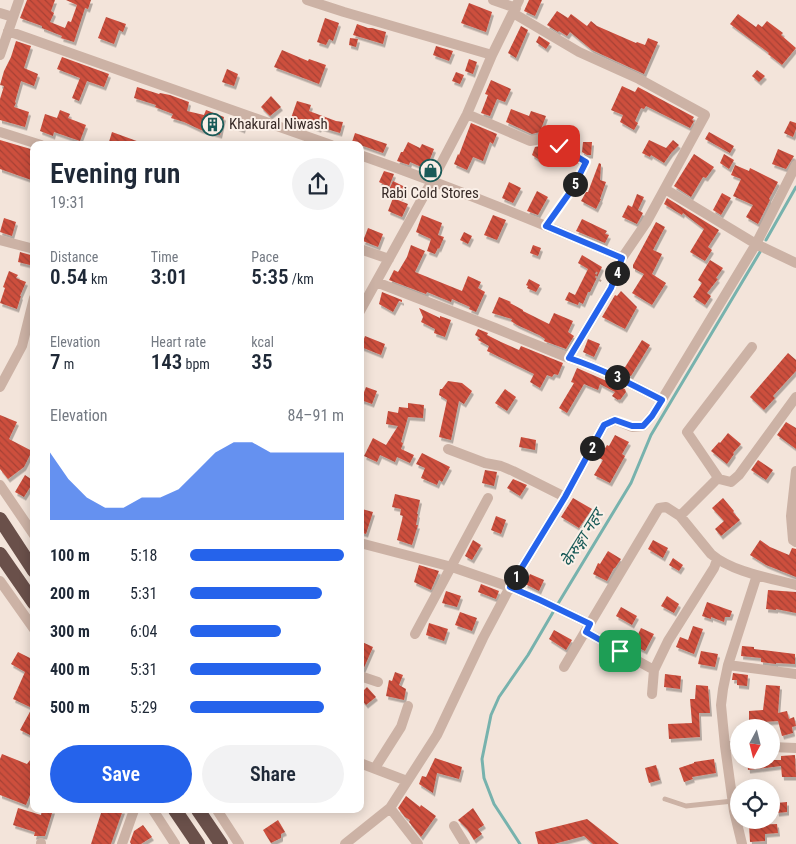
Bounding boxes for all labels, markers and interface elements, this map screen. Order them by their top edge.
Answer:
building icon: Khakural Niwash [201,112,225,136]
place label: Khakural Niwash [229,115,328,133]
pin [538,125,580,167]
icon: check [545,132,573,160]
text: Evening run [50,157,180,190]
button: share [292,158,344,210]
shop icon: Rabi Cold Stores [418,158,442,182]
pin: 5 [562,172,588,196]
text: 5 [572,176,579,192]
place label: Rabi Cold Stores [381,184,479,202]
text: 19:31 [50,193,85,212]
text: Distance [50,249,98,265]
text: Time [151,249,178,265]
text: Pace [251,249,279,265]
pin: 4 [604,260,630,286]
text: 0.54 [50,265,88,289]
text: 3:01 [151,265,188,289]
text: 5:35 [251,265,289,289]
text: 4 [614,265,621,281]
text: km [88,271,108,287]
text: /km [289,271,314,287]
text: Elevation [50,334,100,350]
text: Heart rate [151,334,206,350]
text: kcal [251,334,274,350]
text: 7 [50,350,61,374]
text: 143 [151,350,182,374]
text: 35 [251,350,272,374]
text: m [61,356,74,372]
text: bpm [182,356,210,372]
pin: 3 [604,364,630,390]
text: 3 [614,369,621,385]
text: Elevation [50,406,108,425]
text: 84–91 m [288,406,344,425]
pin: 2 [580,436,604,460]
text: 2 [589,440,596,456]
water label: केेरुङ्गा नहर [557,503,609,570]
text: 100 m [50,546,90,565]
text: 5:18 [130,546,157,565]
pin: 1 [504,564,528,590]
text: 1 [513,569,520,585]
text: 200 m [50,584,90,603]
text: 5:31 [130,584,157,603]
text: 300 m [50,622,90,641]
text: 6:04 [130,622,157,641]
pin [599,630,641,672]
icon: arrive [606,637,634,665]
text: 400 m [50,660,90,679]
text: 5:31 [130,660,157,679]
text: 500 m [50,698,90,717]
text: 5:29 [130,698,157,717]
north arrow [730,719,780,769]
map controls [730,719,780,829]
button: Save [50,745,192,803]
button: Share [202,745,344,803]
button: locate [730,779,780,829]

